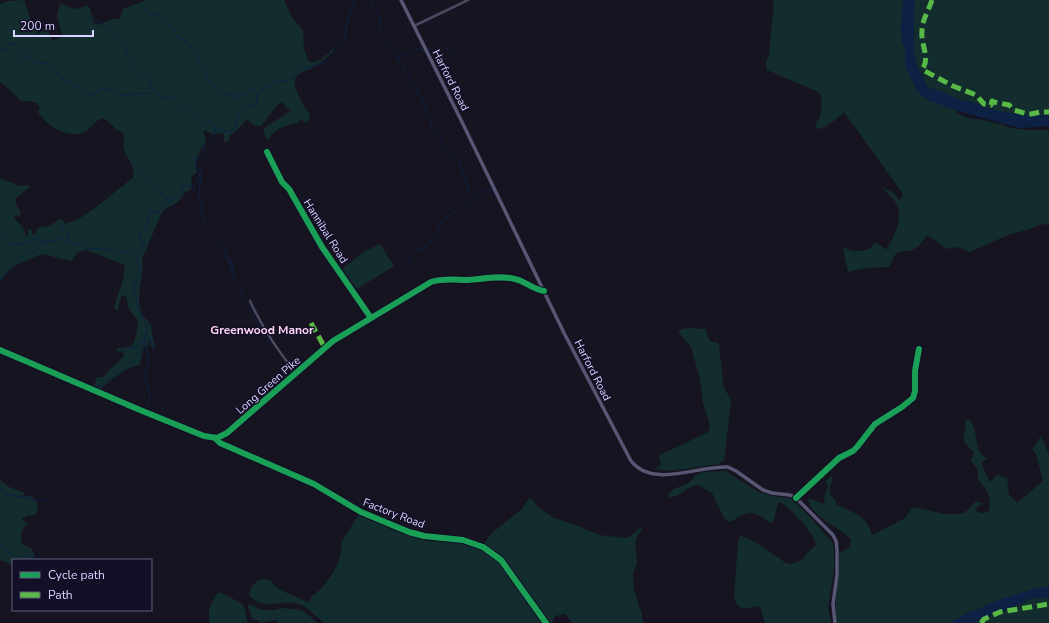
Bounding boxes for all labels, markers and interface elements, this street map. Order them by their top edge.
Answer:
scale bar [14,12,93,38]
text: 200 m [20,18,55,34]
street label: Harford Road [429,47,472,113]
street label: Hannibal Road [300,196,351,266]
district label: Greenwood Manor [210,322,314,338]
street label: Harford Road [571,337,614,403]
street label: Long Green Pike [233,353,304,418]
street label: Factory Road [361,495,427,532]
legend [12,559,152,611]
text: Cycle path [48,567,105,583]
text: Path [48,587,73,603]

